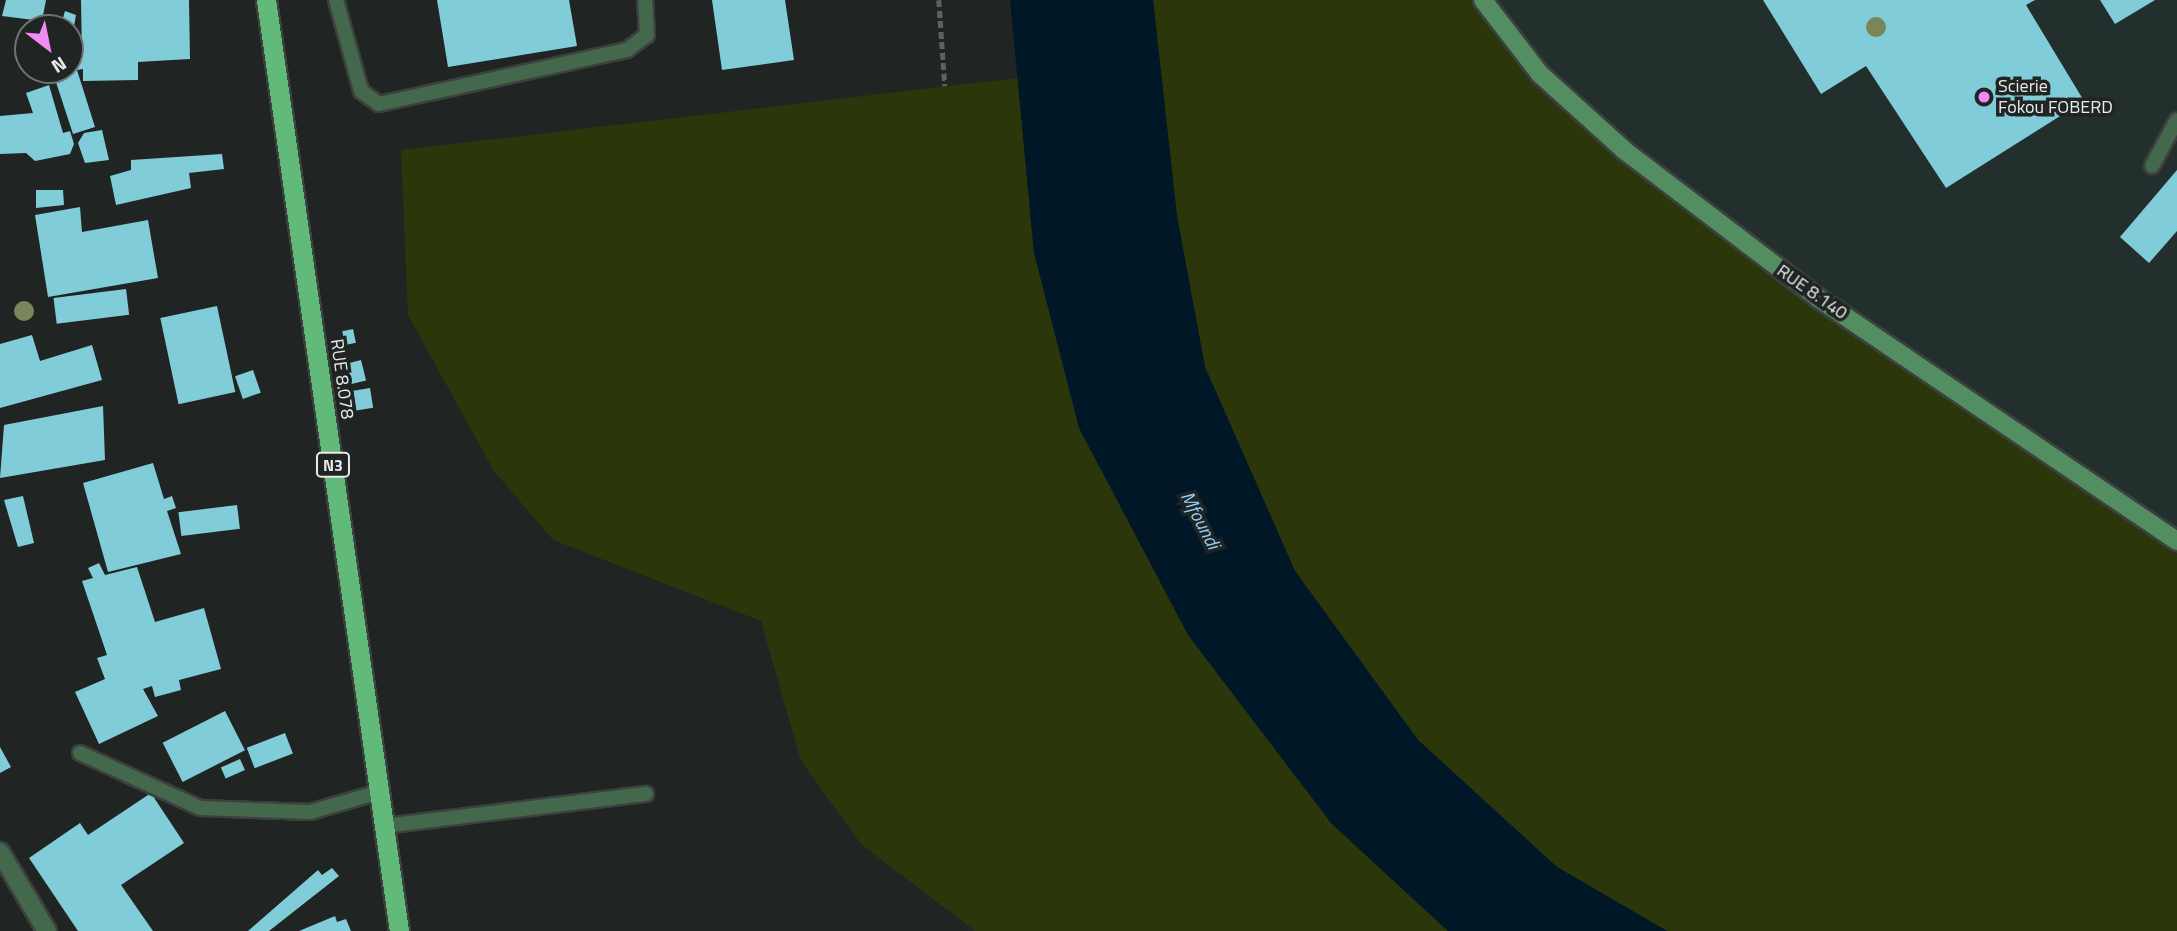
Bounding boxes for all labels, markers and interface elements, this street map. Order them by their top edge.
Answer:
north arrow [14,14,84,84]
text: N [46,50,73,81]
place label: Scierie Fokou FOBERD [1998,76,2113,119]
marker: Scierie Fokou FOBERD [1976,89,1992,105]
street label: RUE 8.140 [1773,260,1851,324]
street label: RUE 8.078 [326,337,358,421]
road number: N3 [316,452,350,478]
water label: Mfoundi [1176,487,1226,553]

